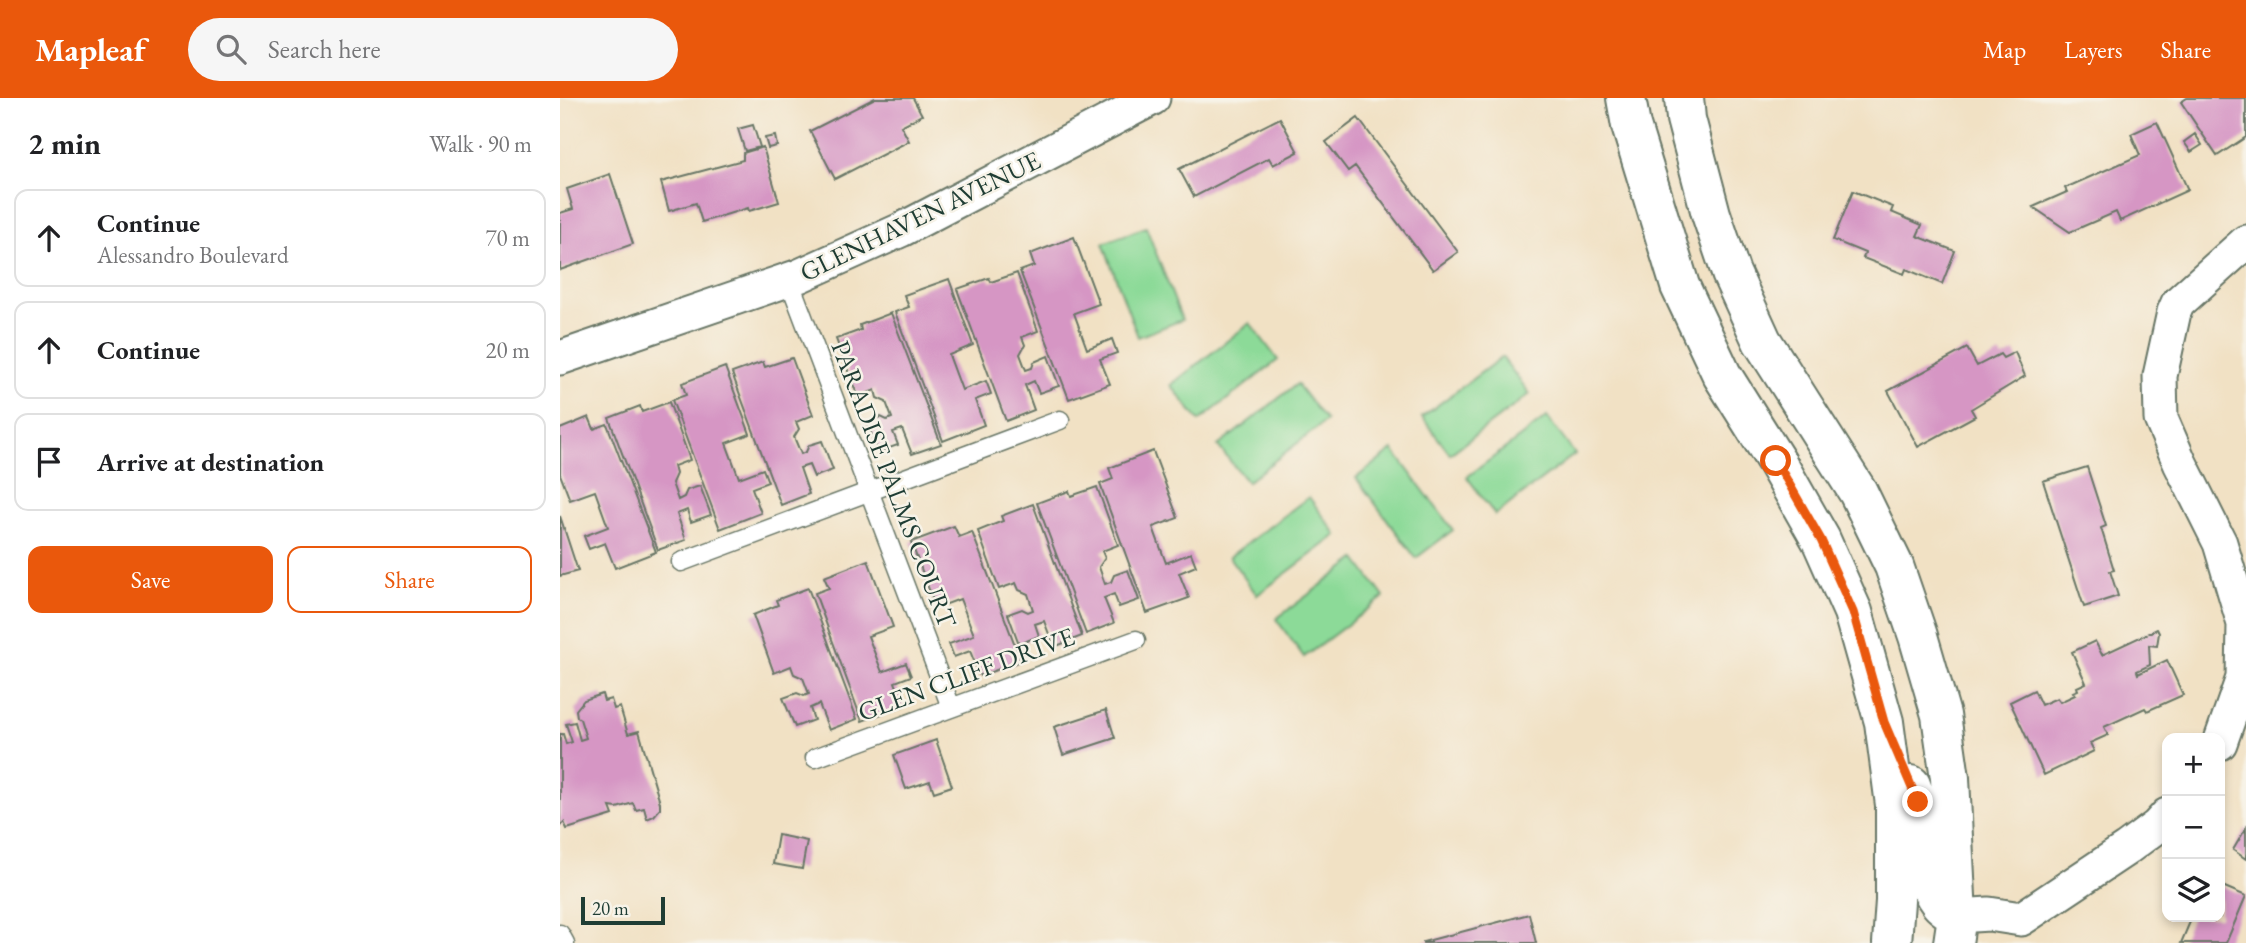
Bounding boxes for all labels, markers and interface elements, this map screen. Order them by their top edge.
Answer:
search box [188,18,678,81]
text: Mapleaf [35,28,146,71]
icon: search [212,30,250,68]
text: Search here [268,32,381,66]
text: Map [1983,34,2026,65]
text: Layers [2064,34,2123,65]
text: Share [2161,34,2211,65]
text: 2 min [28,124,101,163]
text: Walk · 90 m [429,129,532,159]
street label: GLENHAVEN AVENUE [794,143,1046,289]
text: Continue [97,206,200,240]
icon: ahead [30,219,68,257]
text: 70 m [485,223,530,253]
text: Alessandro Boulevard [97,240,289,270]
icon: ahead [30,331,68,369]
text: Continue [97,333,200,367]
text: 20 m [485,335,530,365]
street label: PARADISE PALMS COURT [824,336,965,633]
icon: arrive [30,443,68,481]
text: Arrive at destination [97,445,324,479]
route start [1760,445,1791,476]
button: Save [28,546,273,613]
button: Share [287,546,532,613]
street label: GLEN CLIFF DRIVE [853,619,1079,729]
map controls [2162,733,2225,922]
button: + [2162,733,2225,796]
route end [1902,786,1933,817]
button: − [2162,796,2225,859]
button: layers [2162,859,2225,922]
scale bar [581,894,665,926]
text: 20 m [592,896,629,921]

